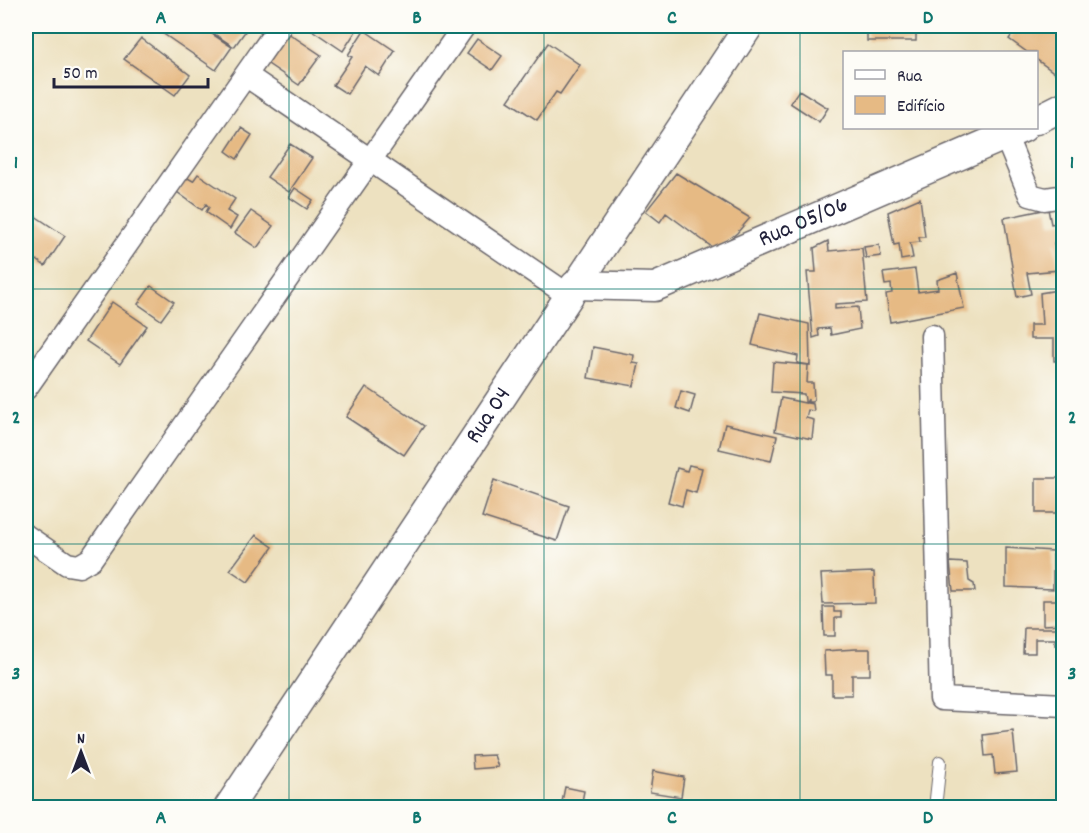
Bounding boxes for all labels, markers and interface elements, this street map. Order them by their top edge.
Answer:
text: A [156,5,167,33]
text: B [412,5,422,33]
text: C [667,5,677,33]
text: D [923,5,934,33]
scale bar [54,51,208,89]
legend [843,51,1038,129]
text: 50 m [63,62,98,87]
text: Rua [897,65,923,90]
text: Edifício [897,95,945,120]
text: 1 [14,150,18,178]
text: 1 [1070,150,1074,178]
street label: Rua 05/06 [753,188,854,257]
street label: Rua 04 [458,381,520,451]
text: 2 [12,405,20,433]
text: 2 [1068,405,1076,433]
text: 3 [12,661,20,689]
text: 3 [1068,661,1076,689]
north arrow [51,722,111,782]
text: N [77,728,85,751]
text: A [156,805,167,833]
text: B [412,805,422,833]
text: C [667,805,677,833]
text: D [923,805,934,833]

